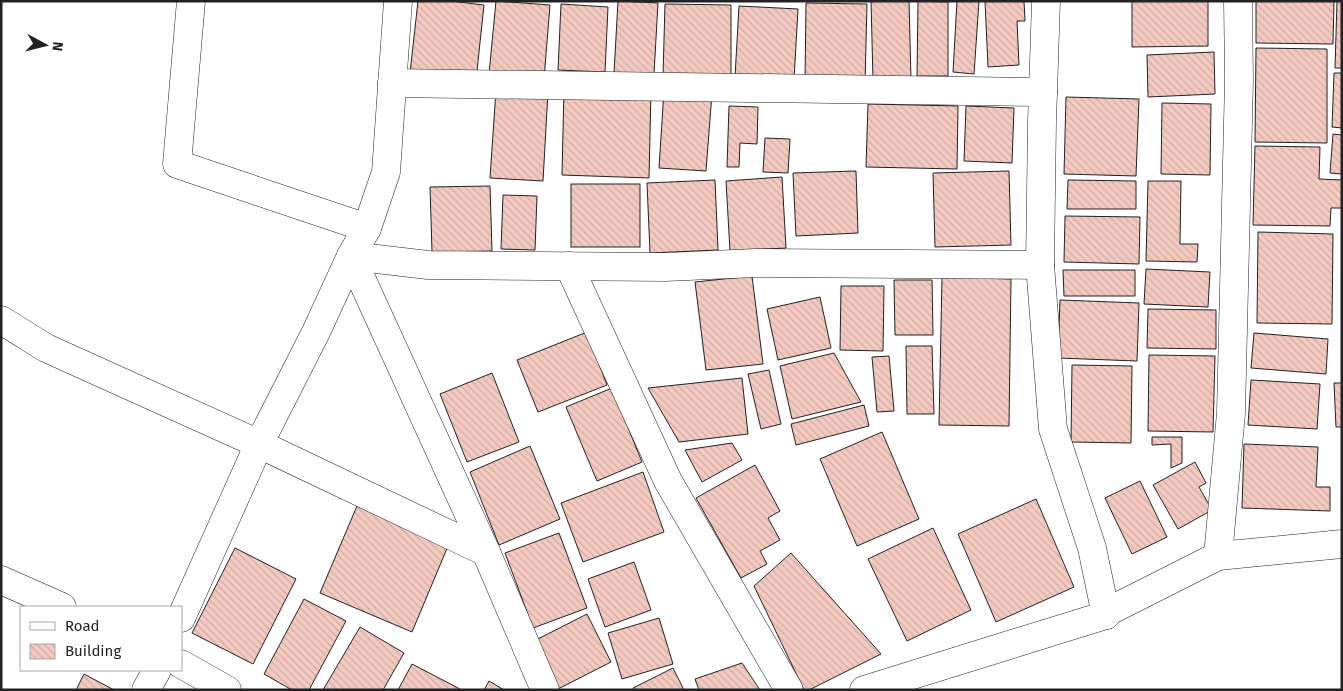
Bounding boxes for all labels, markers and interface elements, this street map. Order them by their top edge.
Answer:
north arrow [20,20,70,70]
text: N [48,41,66,52]
legend [20,606,182,671]
text: Road [65,617,100,635]
text: Building [65,642,121,660]

